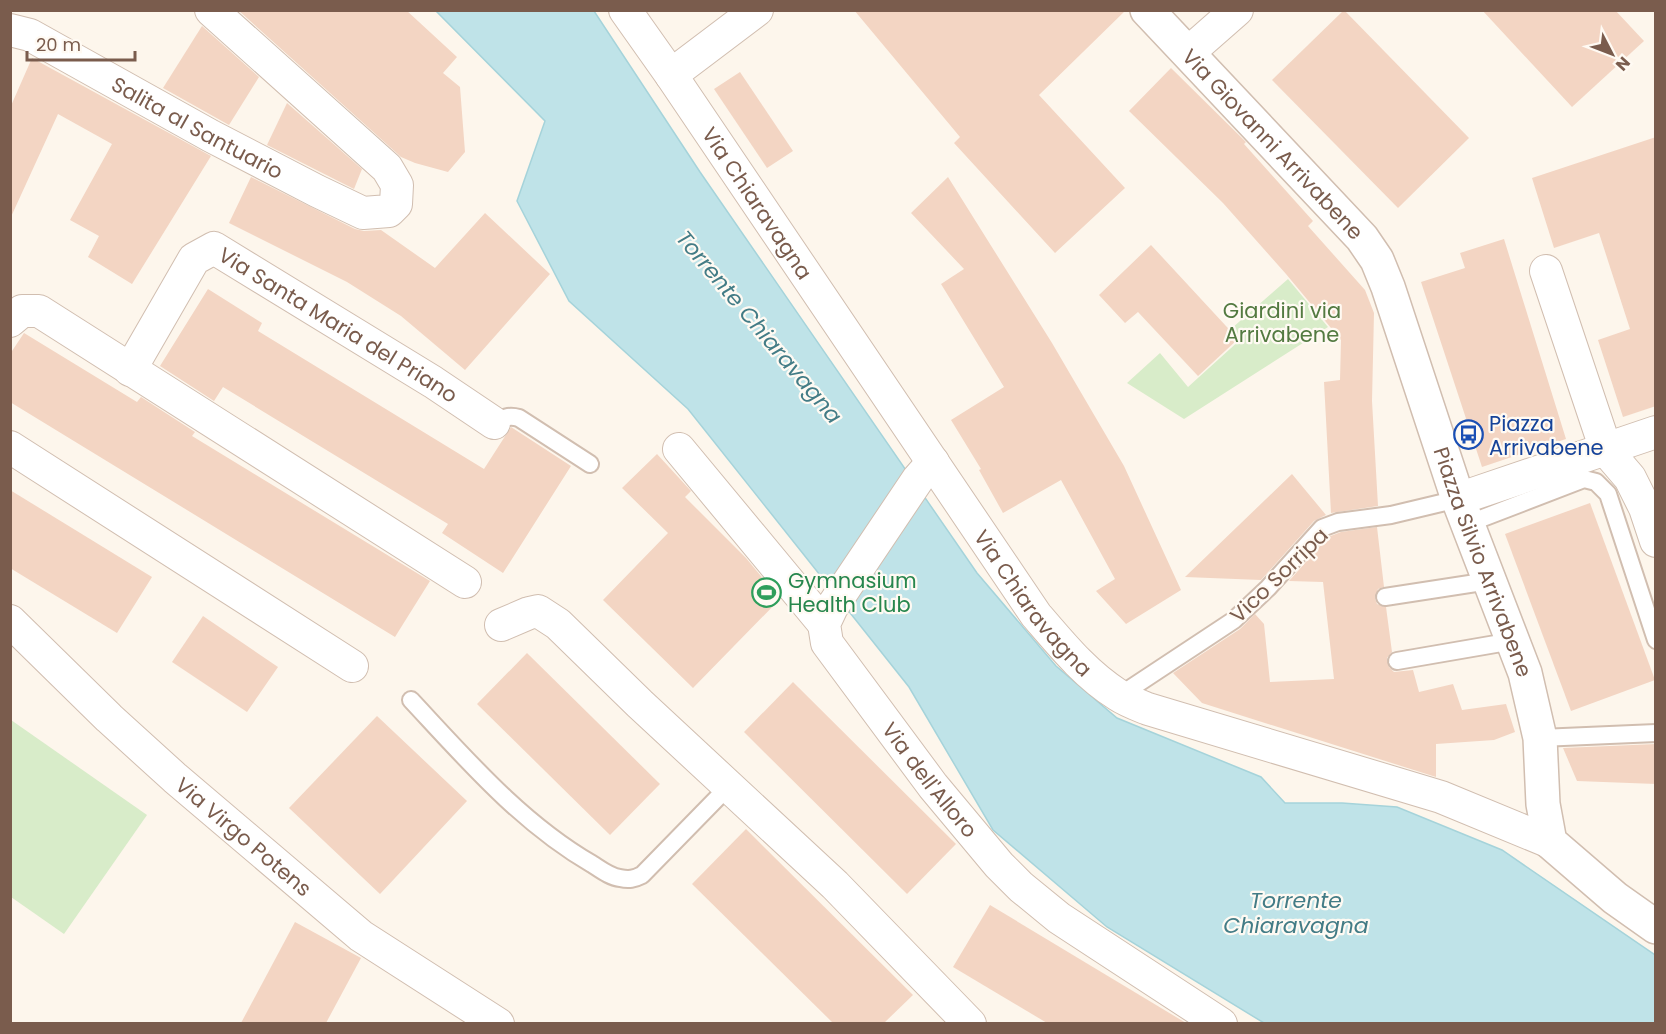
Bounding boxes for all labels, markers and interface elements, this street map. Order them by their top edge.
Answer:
scale bar [27,24,135,62]
north arrow [1582,24,1642,84]
text: 20 m [36,32,81,57]
street label: Via Giovanni Arrivabene [1176,42,1370,246]
text: N [1610,52,1635,76]
street label: Salita al Santuario [107,69,288,186]
street label: Via Chiaravagna [696,121,819,285]
water label: Torrente Chiaravagna [669,224,849,430]
street label: Via Santa Maria del Priano [213,240,464,409]
park label: Giardini via Arrivabene [1223,296,1341,349]
place label: Piazza Arrivabene [1489,409,1604,462]
bus stop icon: Piazza Arrivabene [1452,419,1484,451]
street label: Piazza Silvio Arrivabene [1427,443,1540,681]
street label: Vico Sorripa [1224,521,1334,629]
street label: Via Chiaravagna [968,524,1098,683]
place label: Gymnasium Health Club [788,566,917,619]
sports icon: Gymnasium Health Club [751,576,783,608]
street label: Via dell'Alloro [876,716,984,843]
street label: Via Virgo Potens [169,770,318,903]
water label: Torrente Chiaravagna [1223,885,1369,941]

